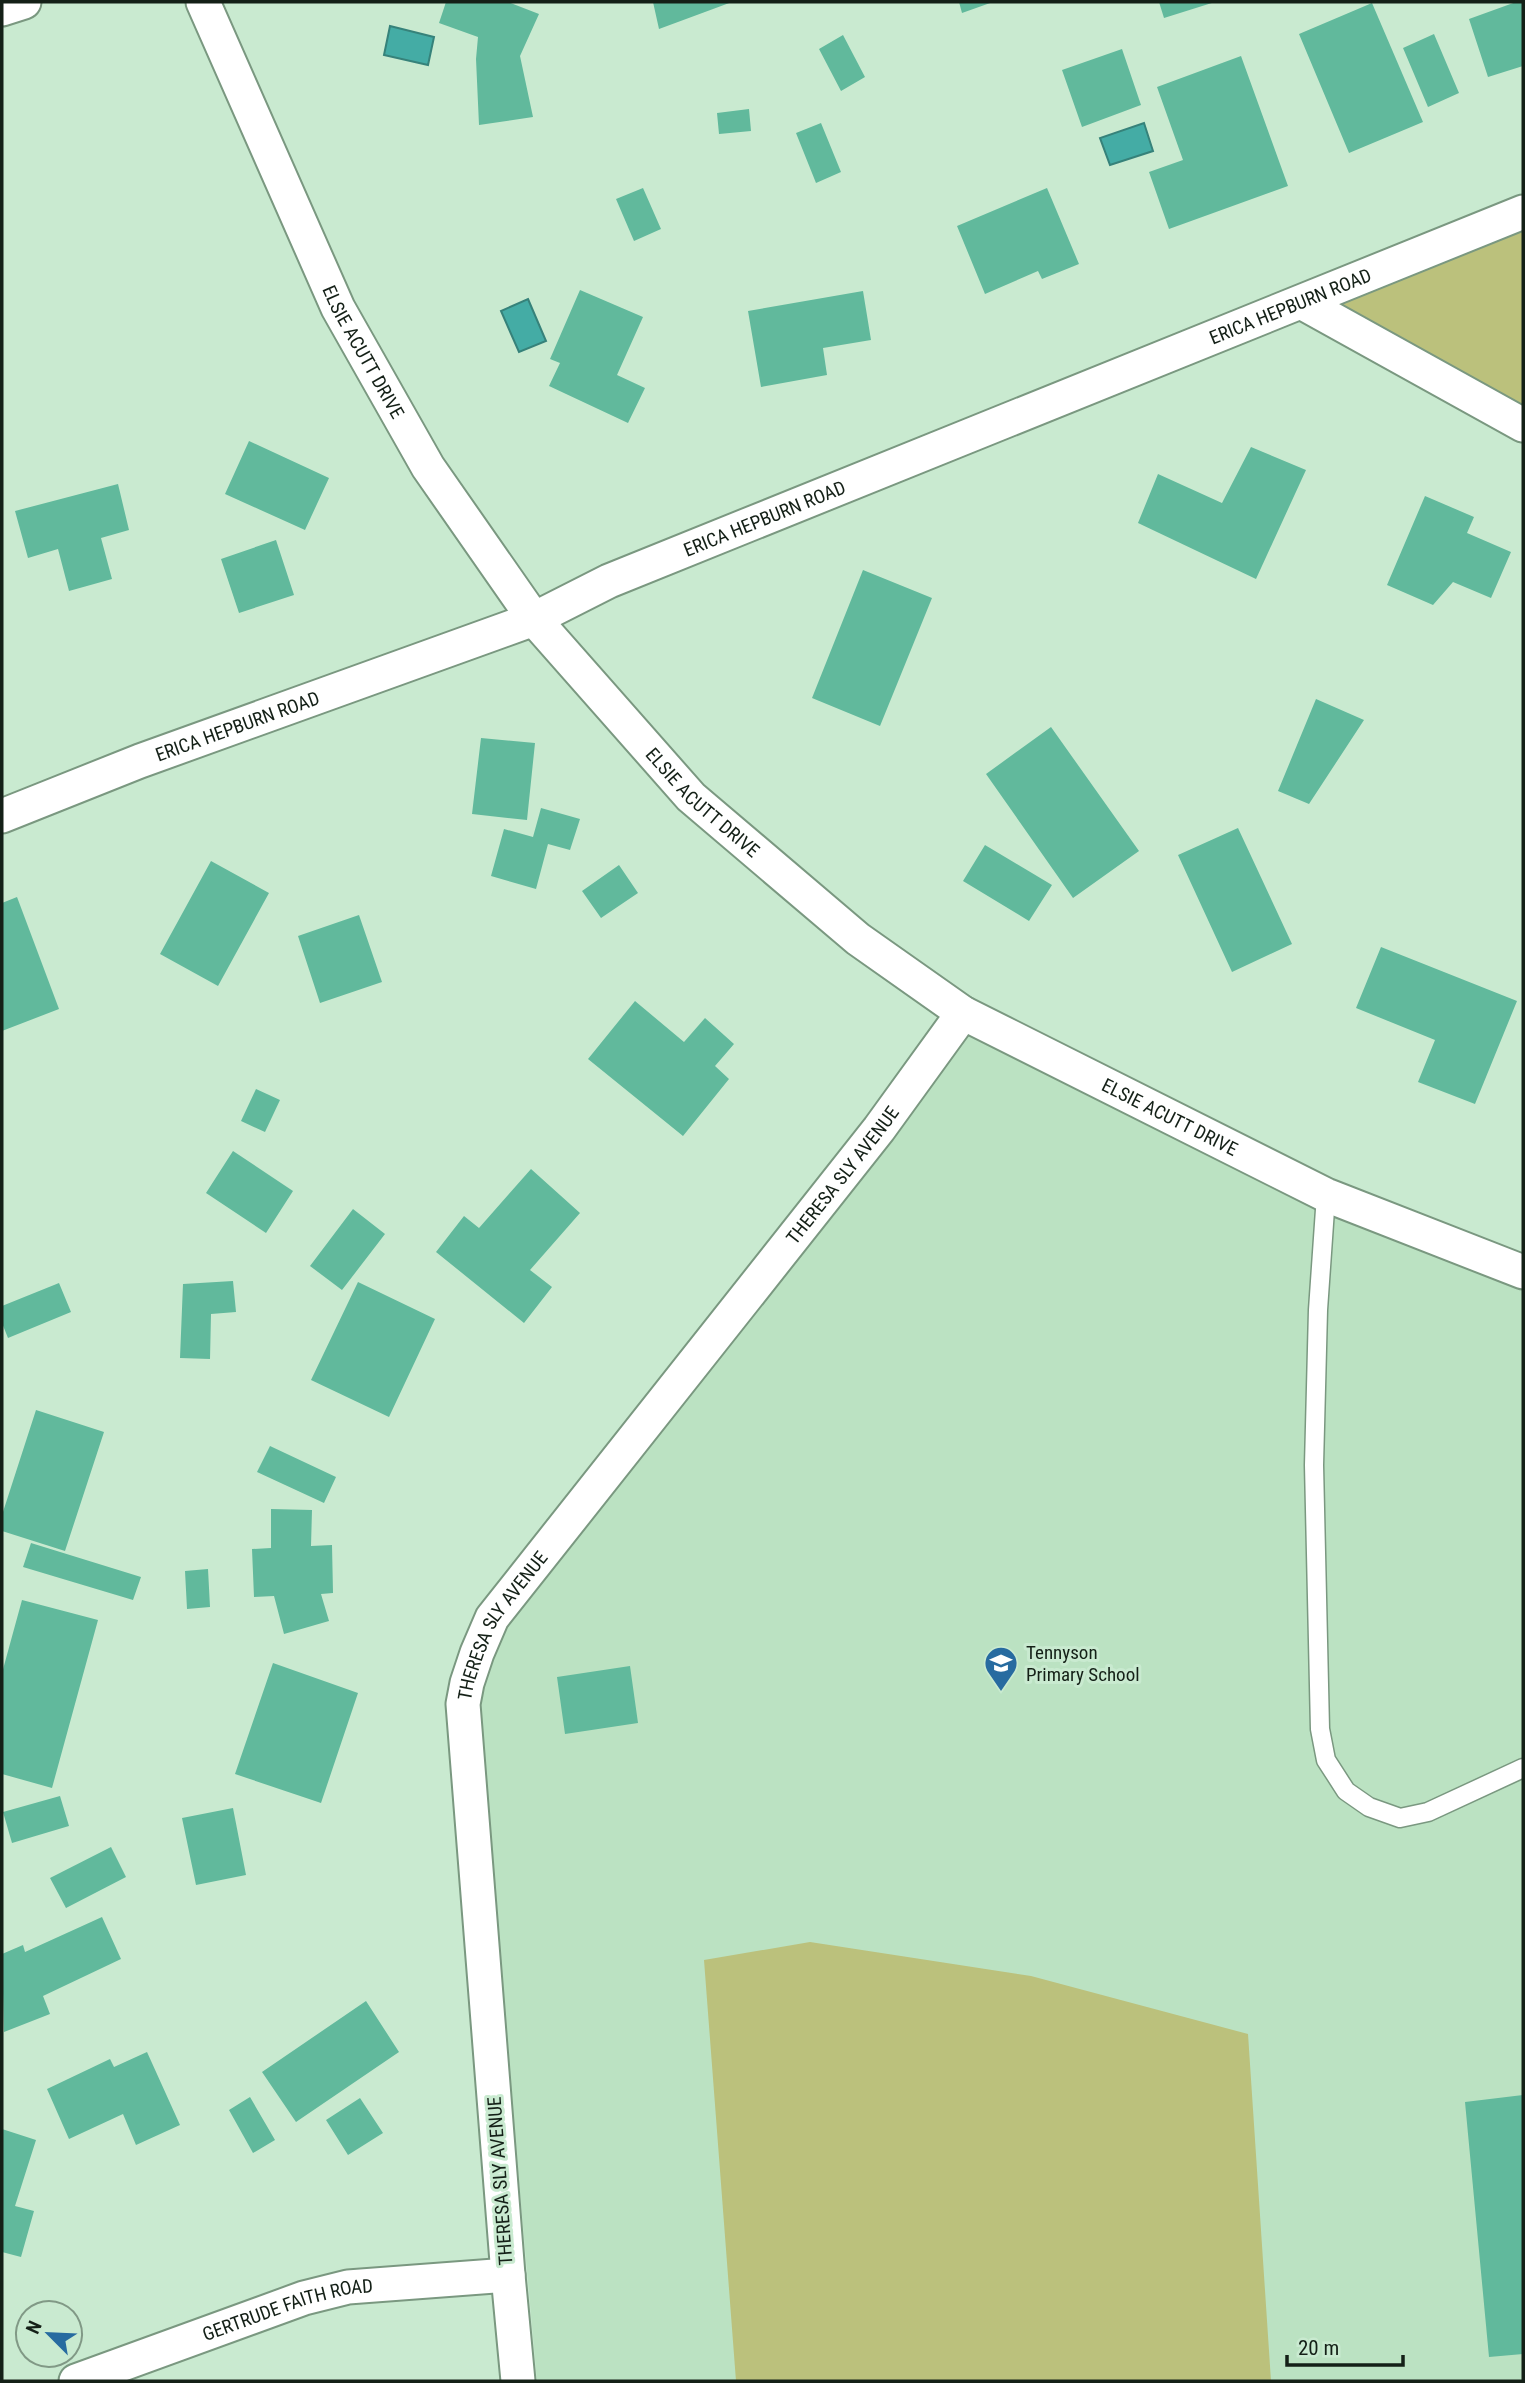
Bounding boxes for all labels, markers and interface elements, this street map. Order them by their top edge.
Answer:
street label: ERICA HEPBURN ROAD [1206,263,1374,349]
street label: ELSIE ACUTT DRIVE [318,281,410,422]
street label: ERICA HEPBURN ROAD [680,475,849,561]
street label: ERICA HEPBURN ROAD [152,686,322,766]
street label: ELSIE ACUTT DRIVE [641,743,764,862]
street label: ELSIE ACUTT DRIVE [1098,1073,1242,1160]
street label: THERESA SLY AVENUE [781,1102,903,1249]
street label: THERESA SLY AVENUE [452,1546,552,1702]
place label: Tennyson Primary School [1026,1641,1140,1686]
school or university icon: Tennyson Primary School [982,1644,1020,1693]
street label: THERESA SLY AVENUE [483,2096,517,2266]
street label: GERTRUDE FAITH ROAD [199,2274,374,2346]
north arrow [14,2299,84,2369]
text: N [21,2317,47,2337]
scale bar [1287,2324,1402,2368]
text: 20 m [1298,2336,1339,2360]

